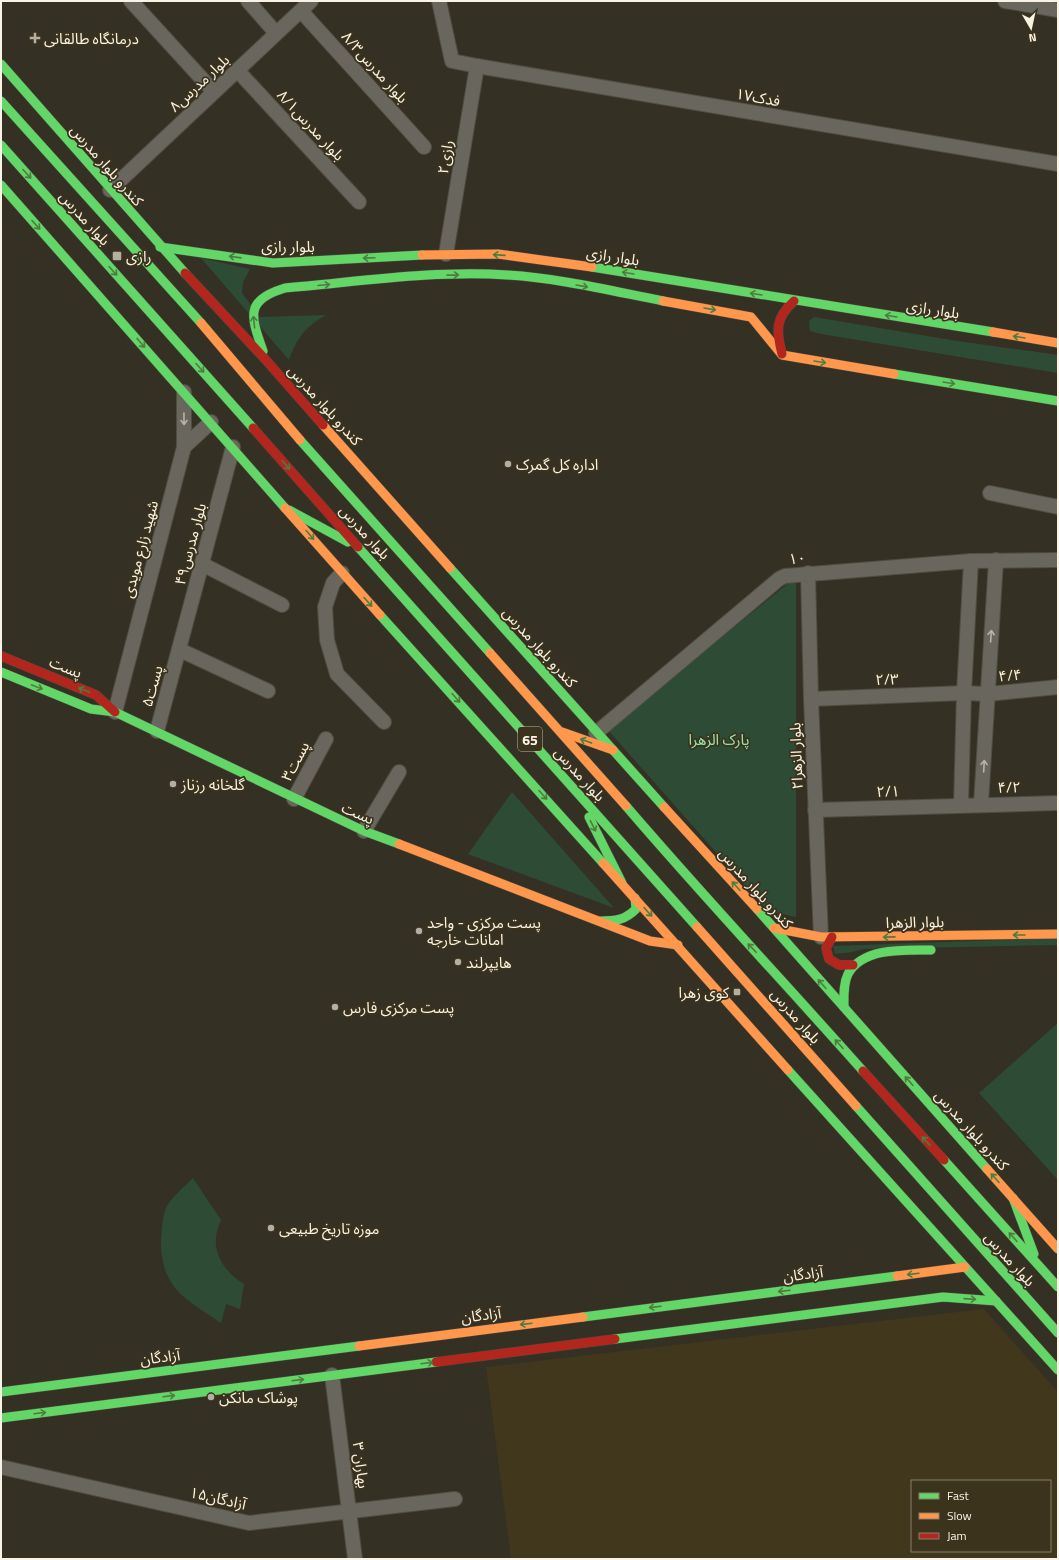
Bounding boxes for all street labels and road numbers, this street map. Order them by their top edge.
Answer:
street label: بلوار مدرس۸/۳ [336,26,414,108]
street label: بلوار مدرس۸ [163,49,235,117]
street label: فدک۱۷ [734,82,782,112]
street label: بلوار مدرس۸/۱ [272,84,350,166]
street label: کندرو بلوار مدرس [65,119,150,212]
street label: رازی۲ [431,138,459,176]
street label: بلوار مدرس [54,185,116,251]
street label: بلوار رازی [261,235,315,258]
street label: بلوار رازی [585,240,641,272]
street label: بلوار رازی [905,293,961,325]
street label: کندرو بلوار مدرس [282,359,368,451]
street label: شهید زارع مویدی [116,497,165,601]
street label: بلوار مدرس [334,499,396,565]
street label: بلوار مدرس۴۹ [168,500,212,588]
street label: ۱۰ [787,546,807,570]
street label: کندرو بلوار مدرس [497,601,583,693]
street label: پست [46,650,86,684]
street label: پست۵ [135,663,169,709]
street label: ۴/۴ [997,663,1023,687]
street label: ۲/۳ [875,667,899,691]
street label: بلوار الزهرا۲ [783,722,809,790]
road number: 65 [518,727,542,751]
street label: پست۳ [275,737,315,785]
street label: بلوار مدرس [549,741,611,807]
street label: ۴/۲ [997,775,1021,799]
street label: ۲/۱ [876,779,900,803]
street label: پست [338,796,378,830]
street label: کندرو بلوار مدرس [713,842,799,934]
street label: بلوار الزهرا [886,910,944,934]
street label: بلوار مدرس [765,983,827,1049]
street label: کندرو بلوار مدرس [929,1084,1015,1176]
street label: بلوار مدرس [979,1226,1041,1292]
street label: آزادگان [782,1260,825,1288]
street label: آزادگان [460,1301,503,1329]
street label: آزادگان [139,1343,182,1371]
street label: بهاران ۳ [347,1440,375,1490]
street label: آزادگان۱۵ [187,1480,249,1516]

